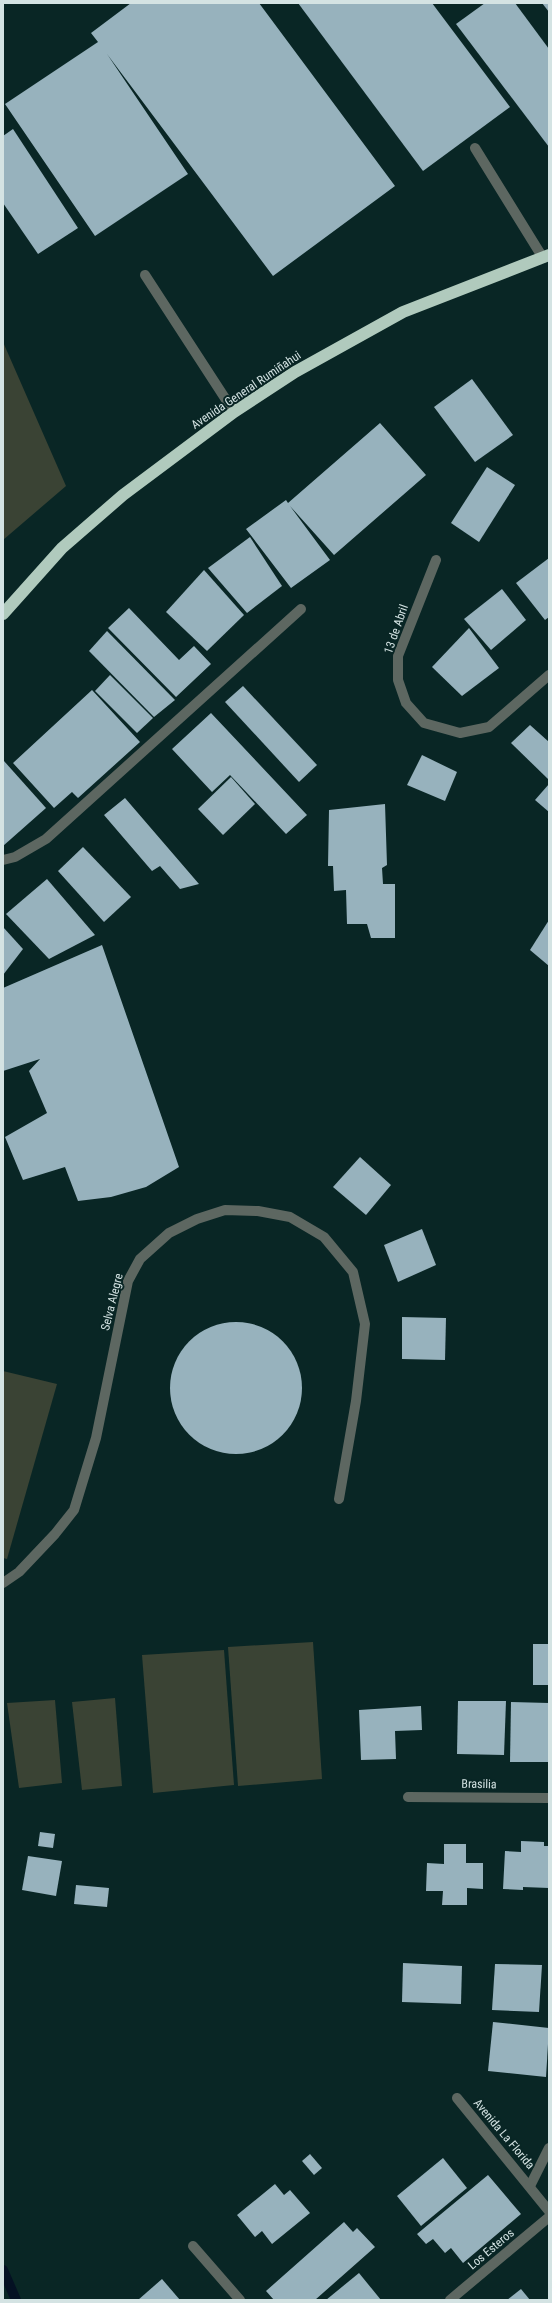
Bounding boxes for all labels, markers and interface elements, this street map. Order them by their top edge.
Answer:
street label: Avenida General Rumiñahui [189,348,303,432]
street label: 13 de Abril [381,603,411,655]
street label: Selva Alegre [98,1272,126,1332]
street label: Brasilia [461,1777,497,1791]
street label: Avenida La Florida [471,2096,538,2172]
street label: Los Esteros [465,2226,517,2272]

